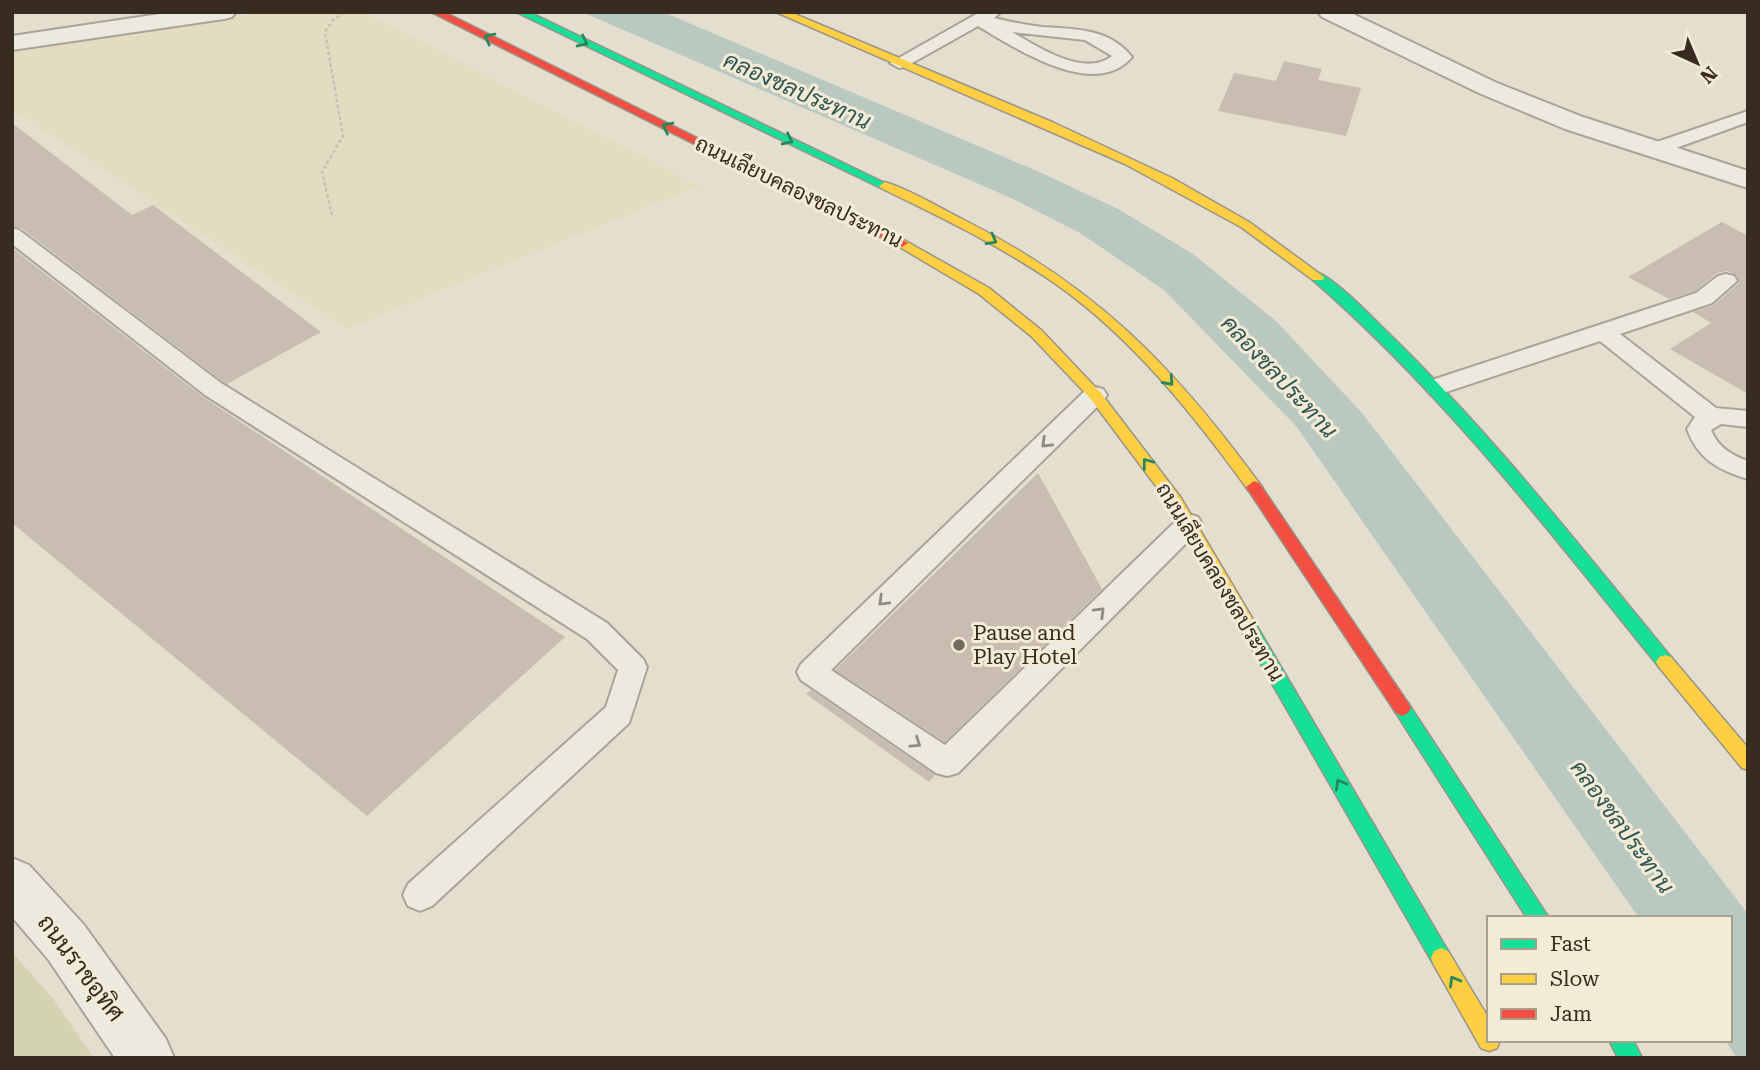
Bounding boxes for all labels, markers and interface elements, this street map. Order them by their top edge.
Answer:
north arrow [1662,28,1732,98]
one-way arrow [484,33,496,47]
one-way arrow [576,33,588,47]
water label: คลองชลประทาน [719,47,875,136]
text: N [1695,62,1722,88]
one-way arrow [662,122,674,136]
street label: ถนนเลียบคลองชลประทาน [692,130,907,253]
one-way arrow [781,132,793,146]
one-way arrow [985,232,997,245]
water label: คลองชลประทาน [1215,310,1343,444]
one-way arrow [1161,373,1174,386]
one-way arrow [1041,434,1054,447]
one-way arrow [1143,459,1155,471]
street label: ถนนเลียบคลองชลประทาน [1151,478,1290,686]
one-way arrow [878,593,891,606]
one-way arrow [1091,607,1104,620]
place label: Pause and Play Hotel [973,621,1078,669]
marker: Pause and Play Hotel [951,637,967,653]
one-way arrow [908,734,921,747]
water label: คลองชลประทาน [1565,755,1680,899]
one-way arrow [1335,778,1348,791]
street label: ถนนราชอุทิศ [30,909,130,1028]
legend [1487,916,1732,1042]
text: Fast [1550,932,1591,956]
text: Slow [1550,967,1600,991]
one-way arrow [1450,975,1463,988]
text: Jam [1550,1002,1592,1026]

